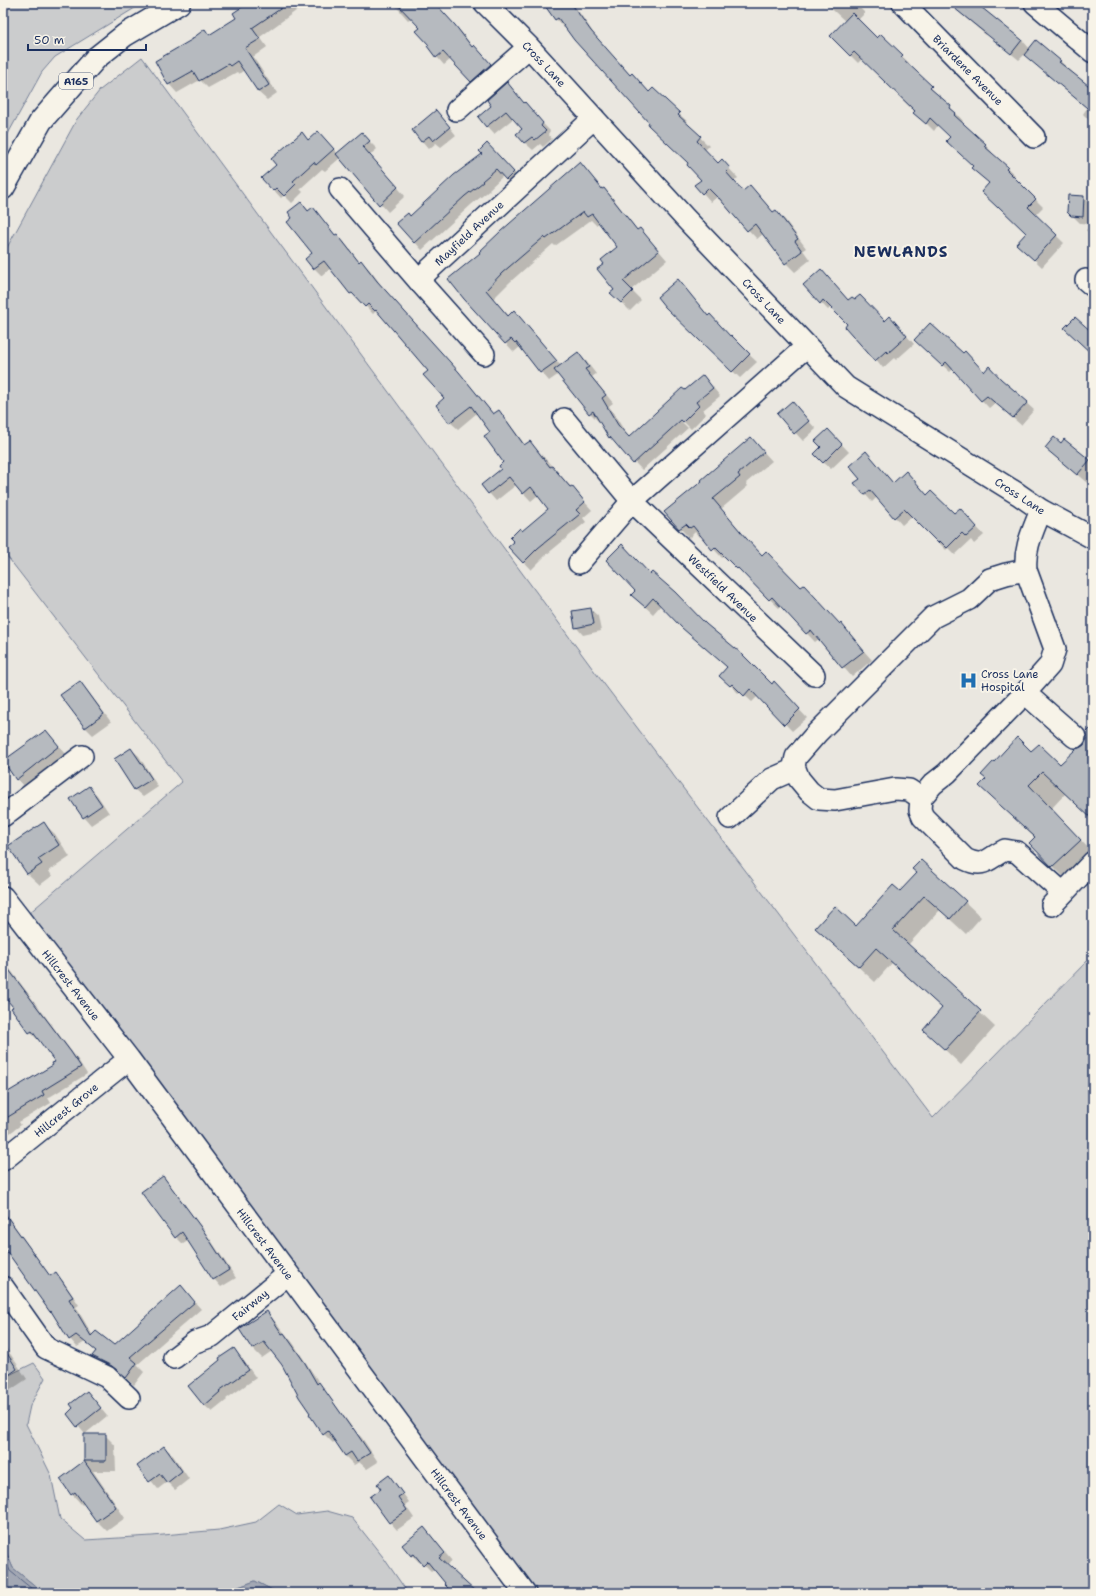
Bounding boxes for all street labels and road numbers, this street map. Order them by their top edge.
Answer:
street label: Briardene Avenue [929,32,1006,109]
street label: Cross Lane [519,38,569,91]
road number: A165 [59,73,93,89]
street label: Mayfield Avenue [432,197,507,269]
street label: Cross Lane [739,275,789,328]
street label: Cross Lane [991,474,1048,518]
street label: Westfield Avenue [684,551,761,626]
street label: Hillcrest Avenue [38,947,103,1024]
street label: Hillcrest Grove [31,1080,102,1141]
street label: Hillcrest Avenue [233,1205,296,1283]
street label: Fairway [229,1286,272,1325]
street label: Hillcrest Avenue [427,1465,490,1543]

